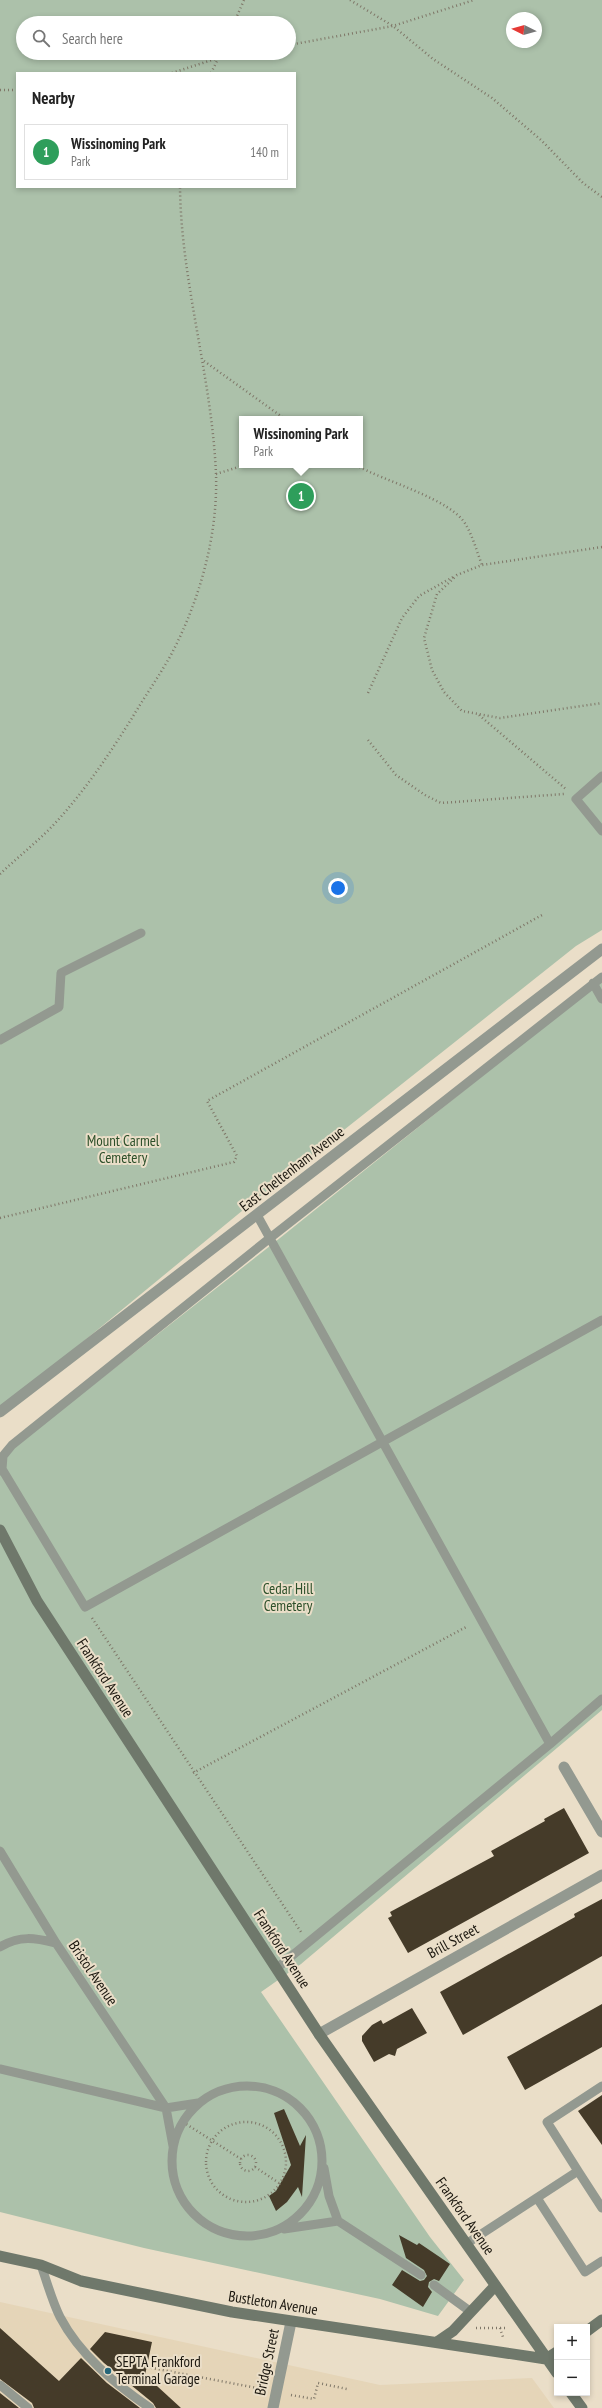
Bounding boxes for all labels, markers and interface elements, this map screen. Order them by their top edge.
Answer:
north arrow [506,12,542,48]
search box [16,16,296,60]
icon: search [30,27,52,49]
text: Search here [62,29,123,48]
text: Nearby [32,87,75,109]
text: Wissinoming Park [71,134,166,153]
text: 1 [43,144,49,161]
text: 140 m [250,144,279,161]
text: Park [71,153,90,170]
popup [239,416,363,468]
text: Wissinoming Park [254,424,348,443]
text: Park [254,443,273,460]
pin: 1 [288,481,314,511]
your location [328,878,348,898]
street label: East Cheltenham Avenue [235,1122,348,1215]
park label: Mount Carmel Cemetery [87,1131,160,1167]
park label: Cedar Hill Cemetery [263,1579,314,1615]
street label: Frankford Avenue [73,1635,138,1721]
street label: Frankford Avenue [250,1906,315,1992]
street label: Brill Street [424,1919,482,1962]
street label: Bristol Avenue [65,1937,122,2009]
street label: Frankford Avenue [432,2173,499,2258]
street label: Bustleton Avenue [227,2286,319,2319]
map controls [554,2324,590,2396]
button: + [554,2324,590,2360]
street label: Bridge Street [250,2327,283,2397]
place label: SEPTA Frankford Terminal Garage [116,2352,201,2388]
button: − [554,2360,590,2396]
marker: SEPTA Frankford Terminal Garage [103,2366,113,2376]

